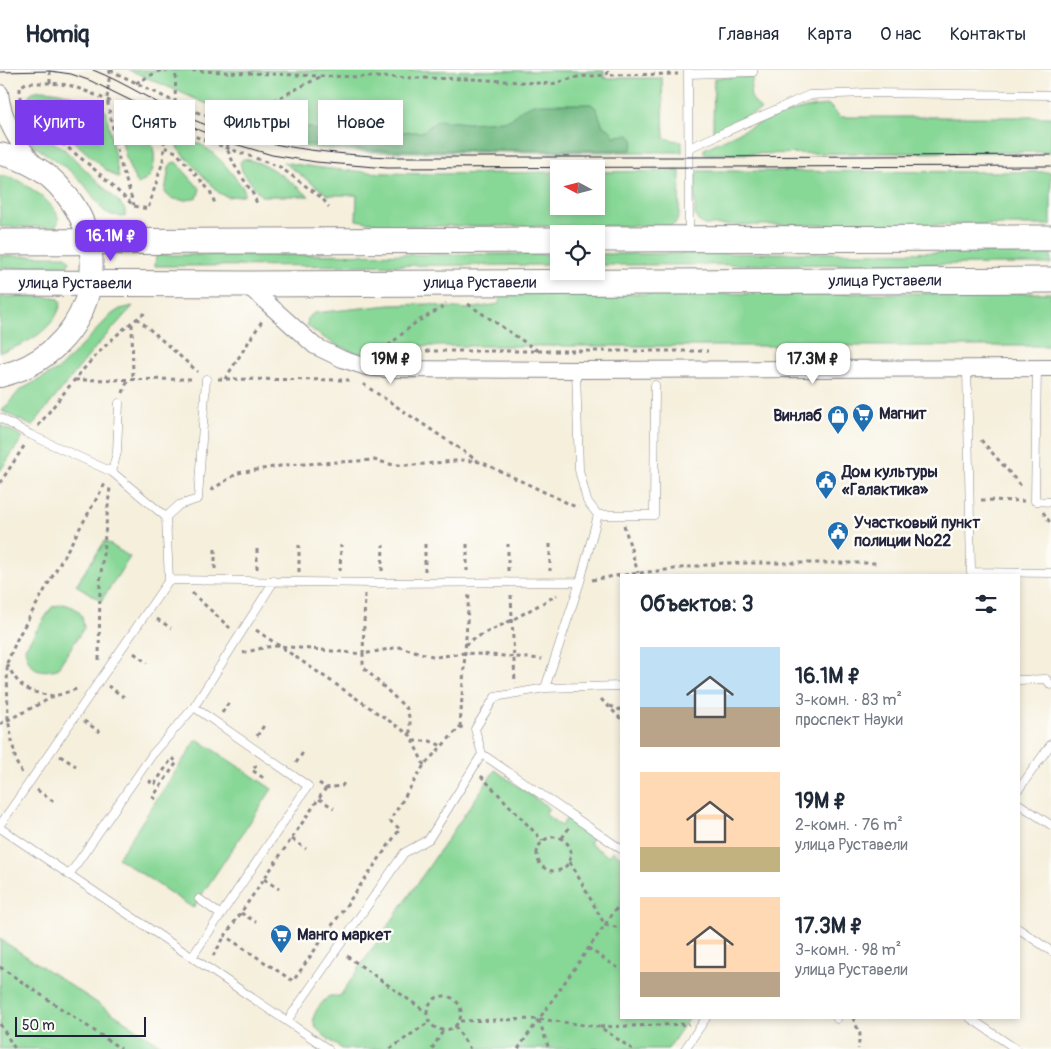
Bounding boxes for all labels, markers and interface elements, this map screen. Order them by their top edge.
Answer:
text: Homiq [25,20,89,49]
text: Главная [718,23,779,46]
text: Карта [807,23,852,46]
text: О нас [880,23,922,46]
text: Контакты [950,23,1026,46]
chip: Купить [15,100,104,145]
chip: Снять [114,100,195,145]
chip: Фильтры [205,100,308,145]
chip: Новое [318,100,403,145]
north arrow [550,160,605,215]
map controls [550,160,605,280]
pin: 16.1M ₽ [65,220,157,262]
button: locate [550,225,605,280]
text: 16.1M ₽ [86,226,136,246]
street label: улица Руставели [828,271,941,291]
street label: улица Руставели [18,273,131,294]
street label: улица Руставели [423,273,536,293]
pin: 19M ₽ [356,342,426,385]
pin: 17.3M ₽ [767,342,859,385]
text: 19M ₽ [371,349,411,369]
text: 17.3M ₽ [787,349,839,369]
supermarket icon: Магнит [851,402,875,433]
shop icon: Винлаб [826,404,850,435]
place label: Магнит [879,404,928,424]
place label: Винлаб [773,406,823,426]
place label: Дом культуры «Галактика» [841,462,938,500]
public building icon: Дом культуры «Галактика» [814,469,838,500]
place label: Участковый пункт полиции №22 [854,513,981,551]
public building icon: Участковый пункт полиции №22 [826,520,850,551]
icon: filters [972,590,1000,618]
text: Объектов: 3 [640,591,754,618]
text: 16.1M ₽ [795,663,861,690]
icon: home [680,667,740,727]
text: 3-комн. · 83 m² [795,690,902,710]
text: проспект Науки [795,710,903,730]
text: 19M ₽ [795,788,846,815]
icon: home [680,792,740,852]
text: 2-комн. · 76 m² [795,815,903,835]
text: улица Руставели [795,835,908,855]
text: 17.3M ₽ [795,913,863,940]
icon: home [680,917,740,977]
supermarket icon: Манго маркет [269,923,293,954]
place label: Манго маркет [297,925,392,945]
text: 3-комн. · 98 m² [795,940,901,960]
text: улица Руставели [795,960,908,980]
scale bar [15,1014,146,1037]
text: 50 m [22,1017,55,1034]

